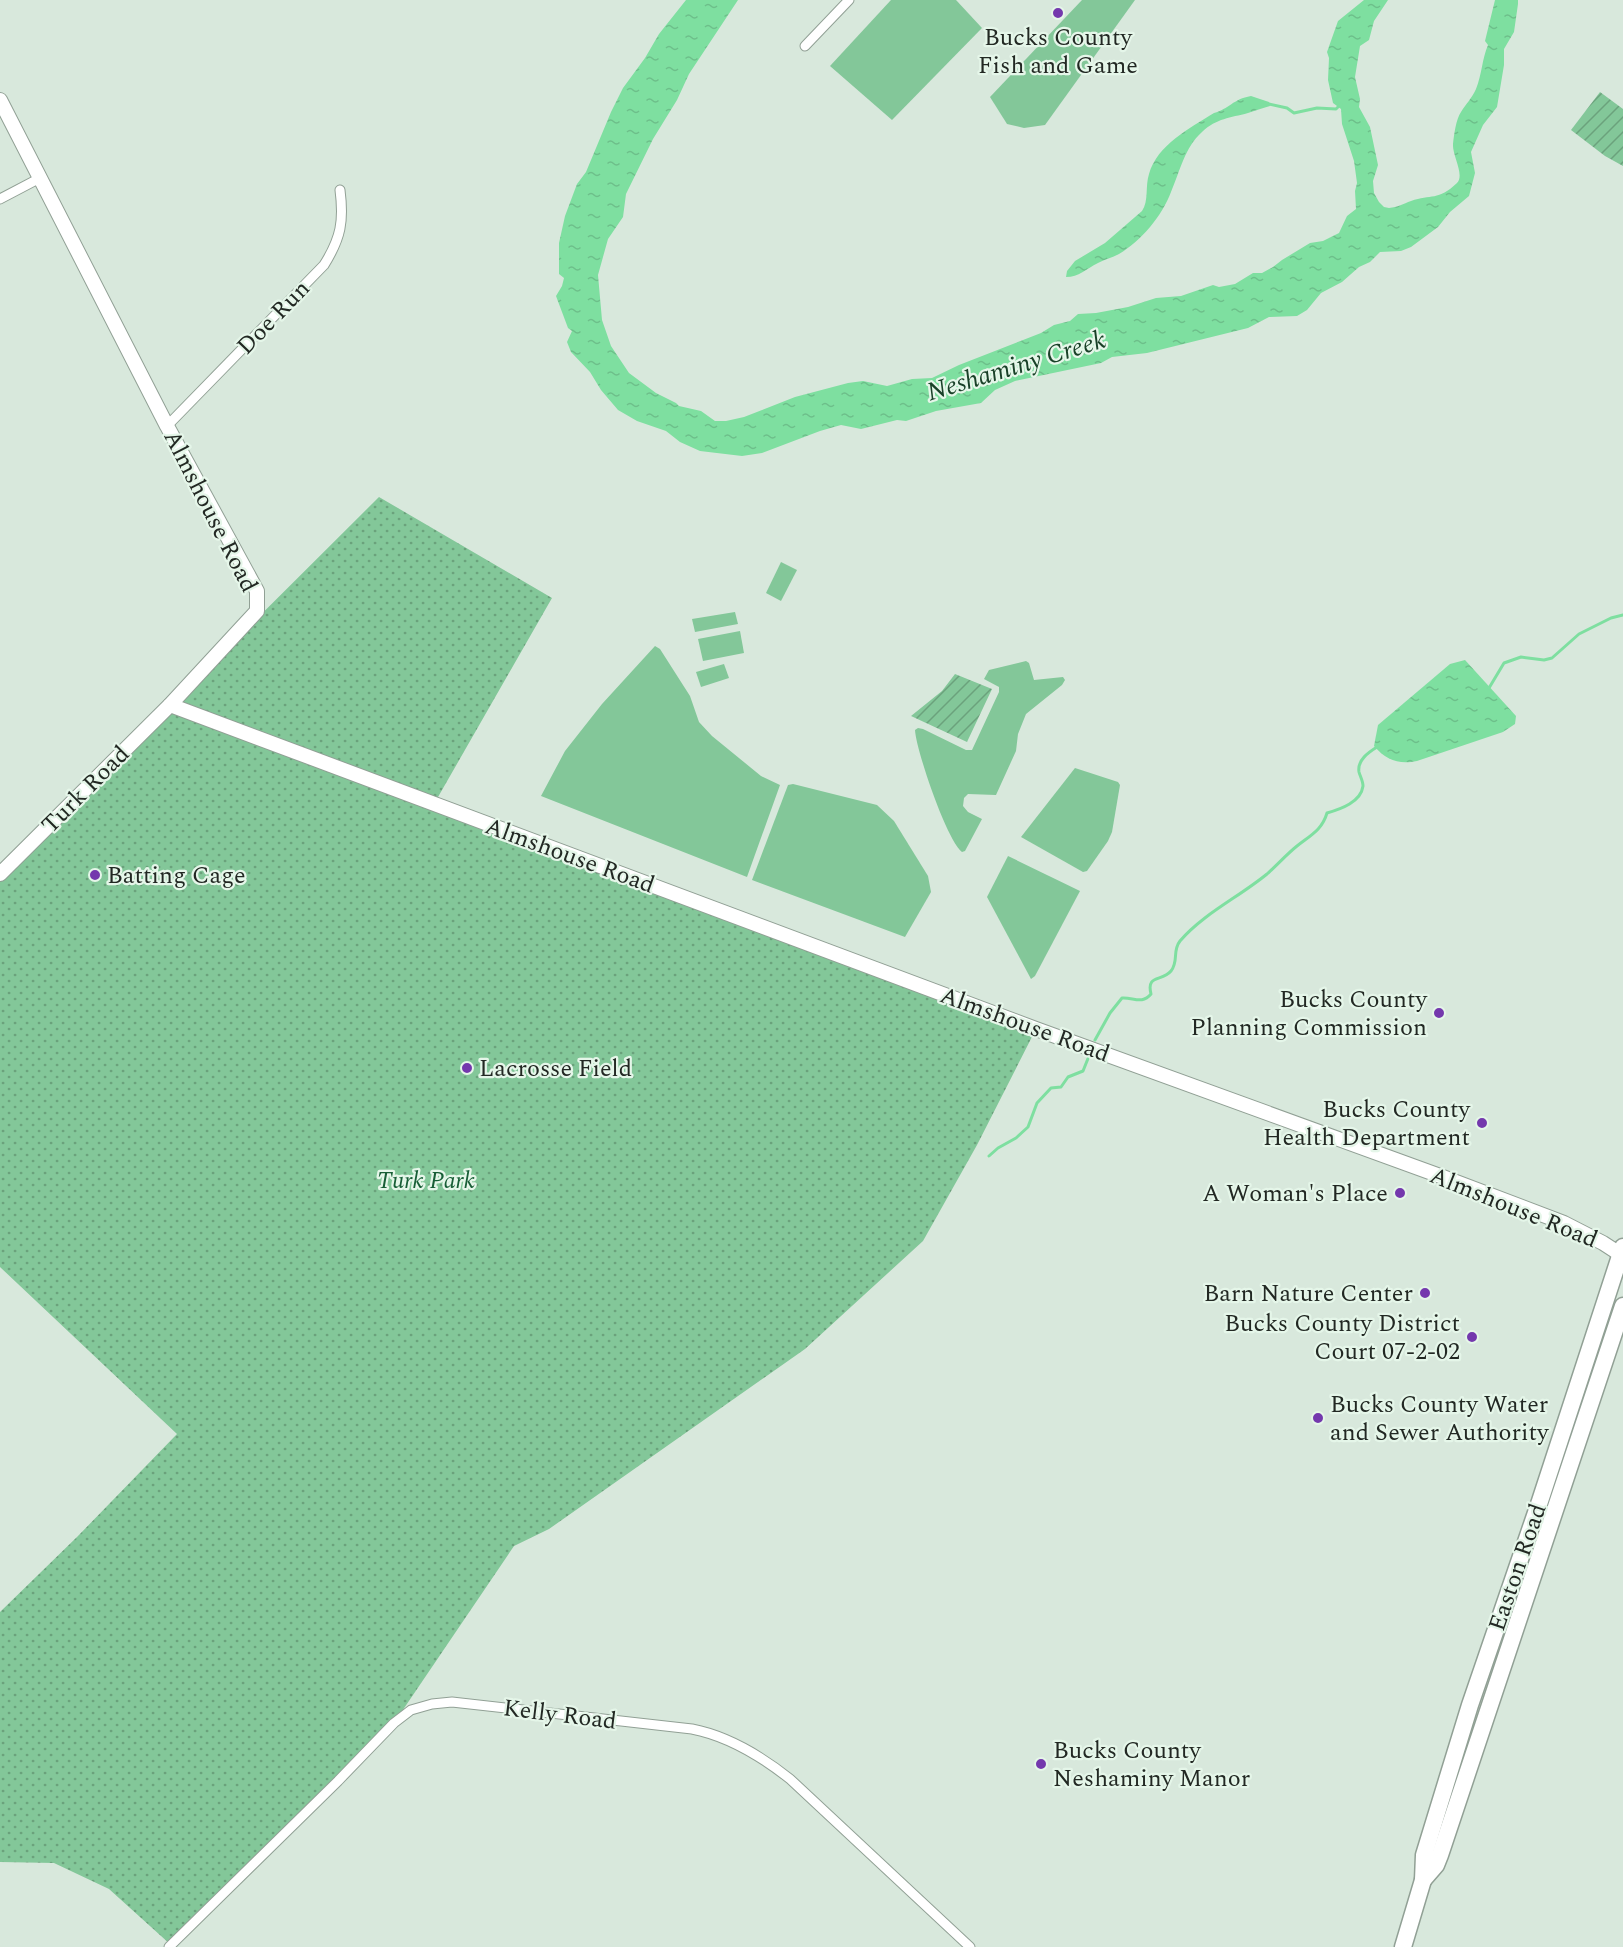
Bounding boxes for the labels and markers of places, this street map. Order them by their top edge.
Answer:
marker: Bucks County Fish and Game [1051,6,1065,20]
place label: Bucks County Fish and Game [978,20,1138,84]
place label: Batting Cage [107,858,246,894]
marker: Batting Cage [88,868,102,882]
place label: Bucks County Planning Commission [1191,982,1428,1046]
marker: Bucks County Planning Commission [1432,1006,1446,1020]
place label: Lacrosse Field [479,1051,632,1087]
marker: Lacrosse Field [460,1061,474,1075]
place label: Bucks County Health Department [1263,1092,1471,1156]
marker: Bucks County Health Department [1475,1116,1489,1130]
place label: A Woman's Place [1202,1176,1388,1212]
marker: A Woman's Place [1393,1186,1407,1200]
place label: Barn Nature Center [1204,1276,1413,1312]
marker: Barn Nature Center [1418,1286,1432,1300]
place label: Bucks County District Court 07-2-02 [1224,1306,1460,1370]
marker: Bucks County District Court 07-2-02 [1465,1330,1479,1344]
place label: Bucks County Water and Sewer Authority [1330,1387,1550,1451]
marker: Bucks County Water and Sewer Authority [1311,1411,1325,1425]
place label: Bucks County Neshaminy Manor [1053,1733,1250,1797]
marker: Bucks County Neshaminy Manor [1034,1757,1048,1771]

